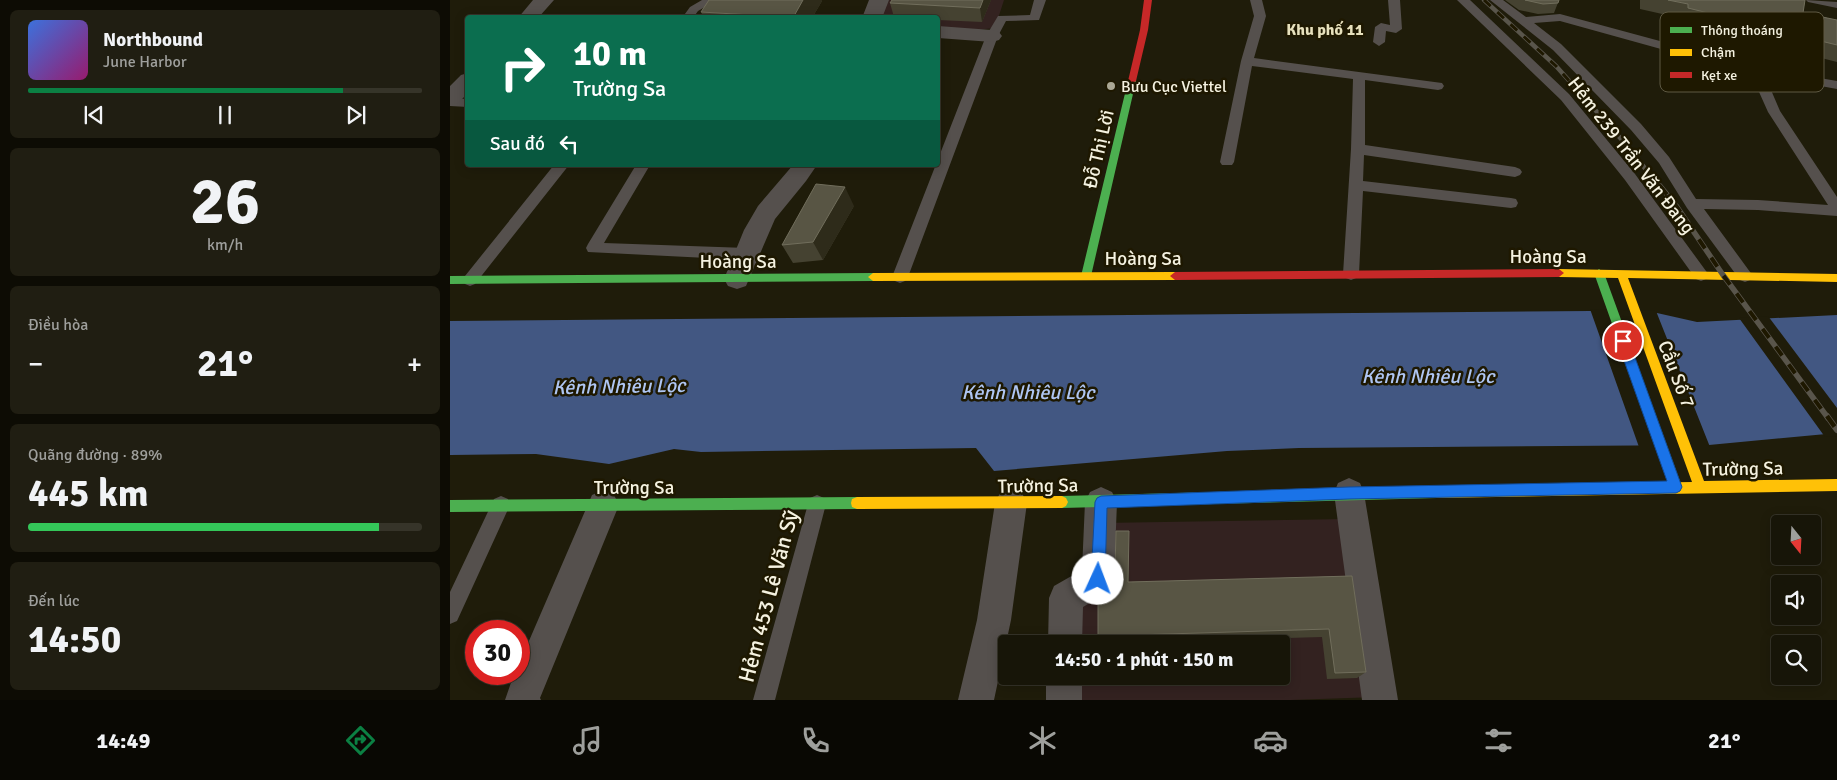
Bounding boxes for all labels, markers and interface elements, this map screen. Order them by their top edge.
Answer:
legend [1660,12,1824,92]
district label: Khu phố 11 [1286,20,1364,40]
text: Thông thoáng [1701,22,1783,39]
text: Northbound [103,28,203,52]
text: 10 m [573,32,647,75]
icon: right [490,35,555,100]
text: Chậm [1701,44,1735,61]
text: June Harbor [103,52,187,72]
text: Kẹt xe [1701,67,1737,84]
street label: Hẻm 239 Trần Văn Đang [1562,72,1700,239]
text: Trường Sa [573,75,666,102]
place label: Bưu Cục Viettel [1121,77,1227,97]
marker: Bưu Cục Viettel [1105,80,1117,92]
icon: previous [80,101,108,129]
icon: pause [211,101,239,129]
icon: next [342,101,370,129]
street label: Đỗ Thị Lời [1078,107,1120,191]
icon: left [555,130,583,158]
text: Sau đó [490,132,545,156]
text: 26 [190,162,260,242]
text: km/h [207,235,243,255]
street label: Hoàng Sa [1509,245,1587,269]
street label: Hoàng Sa [1104,247,1182,271]
street label: Hoàng Sa [699,250,777,274]
text: Điều hòa [28,315,88,335]
pin [1602,320,1644,362]
icon: arrive [1609,327,1637,355]
street label: Cầu Số 7 [1652,337,1700,412]
text: 21° [197,340,253,387]
text: − [28,347,43,381]
text: + [407,347,422,381]
water label: Kênh Nhiêu Lộc [1362,364,1496,389]
water label: Kênh Nhiêu Lộc [552,373,687,400]
water label: Kênh Nhiêu Lộc [962,380,1096,405]
text: Quãng đường · 89% [28,445,163,465]
street label: Trường Sa [1703,456,1784,482]
text: 445 km [28,470,149,517]
street label: Trường Sa [998,473,1079,499]
street label: Trường Sa [594,476,674,500]
street label: Hẻm 453 Lê Văn Sỹ [732,506,805,685]
north arrow [1771,515,1821,565]
map controls [1771,515,1821,685]
position arrow [1071,552,1123,604]
button: sound [1771,575,1821,625]
text: Đến lúc [28,591,80,611]
text: 14:50 [28,616,121,663]
speed limit sign: 30 [465,620,530,685]
button: search [1771,635,1821,685]
text: 14:50 · 1 phút · 150 m [1055,648,1233,672]
icon: directions [343,723,378,758]
icon: music [570,723,605,758]
icon: phone [798,723,833,758]
icon: climate [1025,723,1060,758]
icon: car [1253,723,1288,758]
icon: filters [1481,723,1516,758]
text: 14:49 [96,727,150,754]
text: 21° [1708,727,1741,754]

